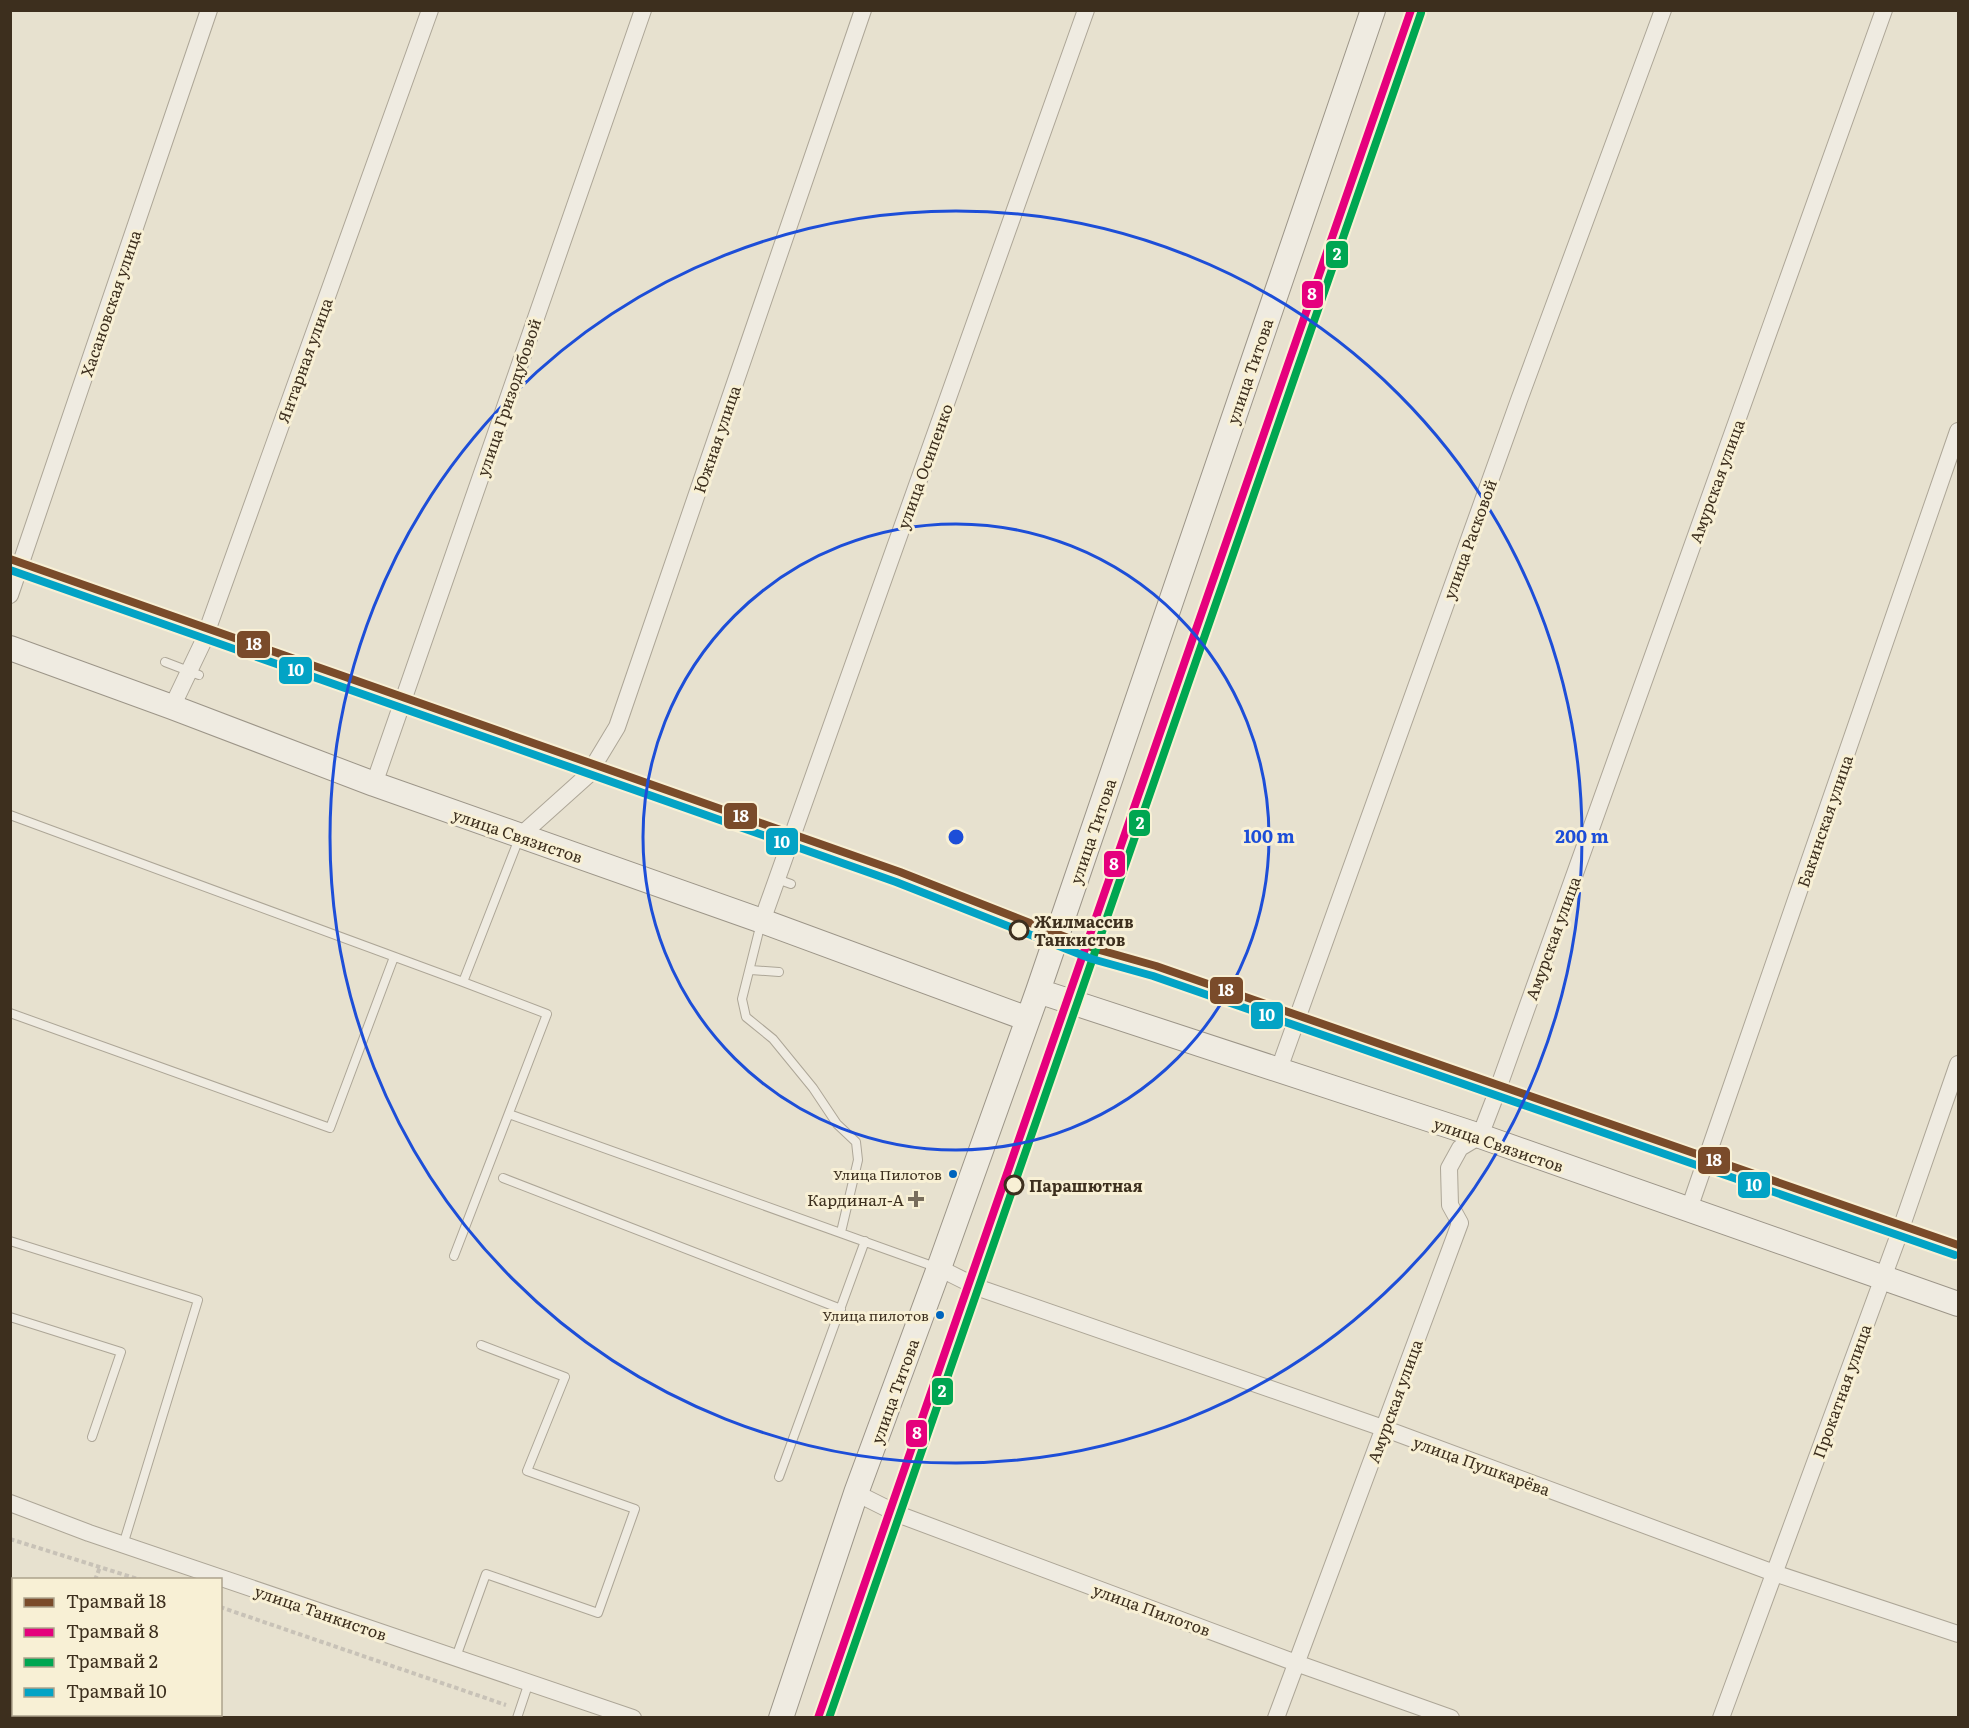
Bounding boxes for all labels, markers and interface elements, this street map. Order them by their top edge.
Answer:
street label: Хасановская улица [74,226,146,380]
line badge: 2 [1325,240,1349,269]
text: 2 [1333,241,1342,265]
line badge: 8 [1301,280,1324,309]
text: 8 [1307,281,1317,305]
street label: Янтарная улица [270,294,338,426]
street label: улица Титова [1220,314,1278,427]
street label: улица Гризодубовой [470,315,546,479]
street label: Южная улица [686,382,746,496]
street label: улица Осипенко [890,400,958,532]
street label: Амурская улица [1682,415,1750,546]
street label: улица Расковой [1436,476,1502,602]
line badge: 18 [236,630,271,659]
text: 18 [246,631,263,655]
line badge: 10 [278,656,313,685]
text: 10 [288,657,304,681]
street label: Бакинская улица [1790,751,1858,891]
street label: улица Титова [1063,774,1121,887]
street label: улица Связистов [450,801,586,869]
line badge: 18 [723,802,758,830]
text: 18 [733,803,750,827]
line badge: 2 [1128,809,1151,837]
text: 2 [1136,810,1145,834]
text: 100 m [1243,822,1295,849]
text: 200 m [1555,822,1609,849]
line badge: 10 [765,827,799,856]
centre of rings [946,827,966,847]
text: 10 [774,829,790,853]
line badge: 8 [1103,850,1126,878]
text: 8 [1109,851,1119,875]
street label: Амурская улица [1518,872,1586,1003]
place label: Жилмассив Танкистов [1034,909,1134,951]
marker: Жилмассив Танкистов [1009,920,1029,940]
line badge: 18 [1209,976,1244,1005]
text: 18 [1218,977,1235,1001]
line badge: 10 [1250,1001,1284,1030]
text: 10 [1259,1002,1275,1026]
street label: улица Связистов [1431,1110,1567,1178]
line badge: 18 [1697,1146,1731,1175]
text: 18 [1706,1147,1723,1171]
place label: Улица Пилотов [833,1164,942,1184]
marker: Улица Пилотов [947,1168,959,1180]
line badge: 10 [1737,1171,1771,1199]
text: 10 [1746,1172,1762,1196]
place label: Парашютная [1029,1173,1143,1197]
marker: Парашютная [1004,1175,1024,1195]
place label: Кардинал-А [807,1187,904,1211]
marker: Кардинал-А [909,1192,923,1206]
place label: Улица пилотов [823,1305,929,1325]
marker: Улица пилотов [934,1309,946,1321]
street label: Прокатная улица [1806,1320,1877,1462]
street label: улица Титова [864,1335,924,1447]
street label: Амурская улица [1360,1335,1428,1466]
line badge: 2 [931,1377,954,1406]
text: 2 [938,1378,947,1402]
line badge: 8 [905,1419,928,1448]
text: 8 [912,1420,922,1444]
street label: улица Пушкарёва [1410,1429,1554,1501]
street label: улица Пилотов [1090,1577,1214,1641]
legend [12,1578,222,1716]
street label: улица Танкистов [252,1578,390,1646]
text: Трамвай 18 [66,1587,166,1614]
text: Трамвай 8 [66,1617,159,1644]
text: Трамвай 2 [66,1647,158,1674]
text: Трамвай 10 [66,1677,167,1704]

